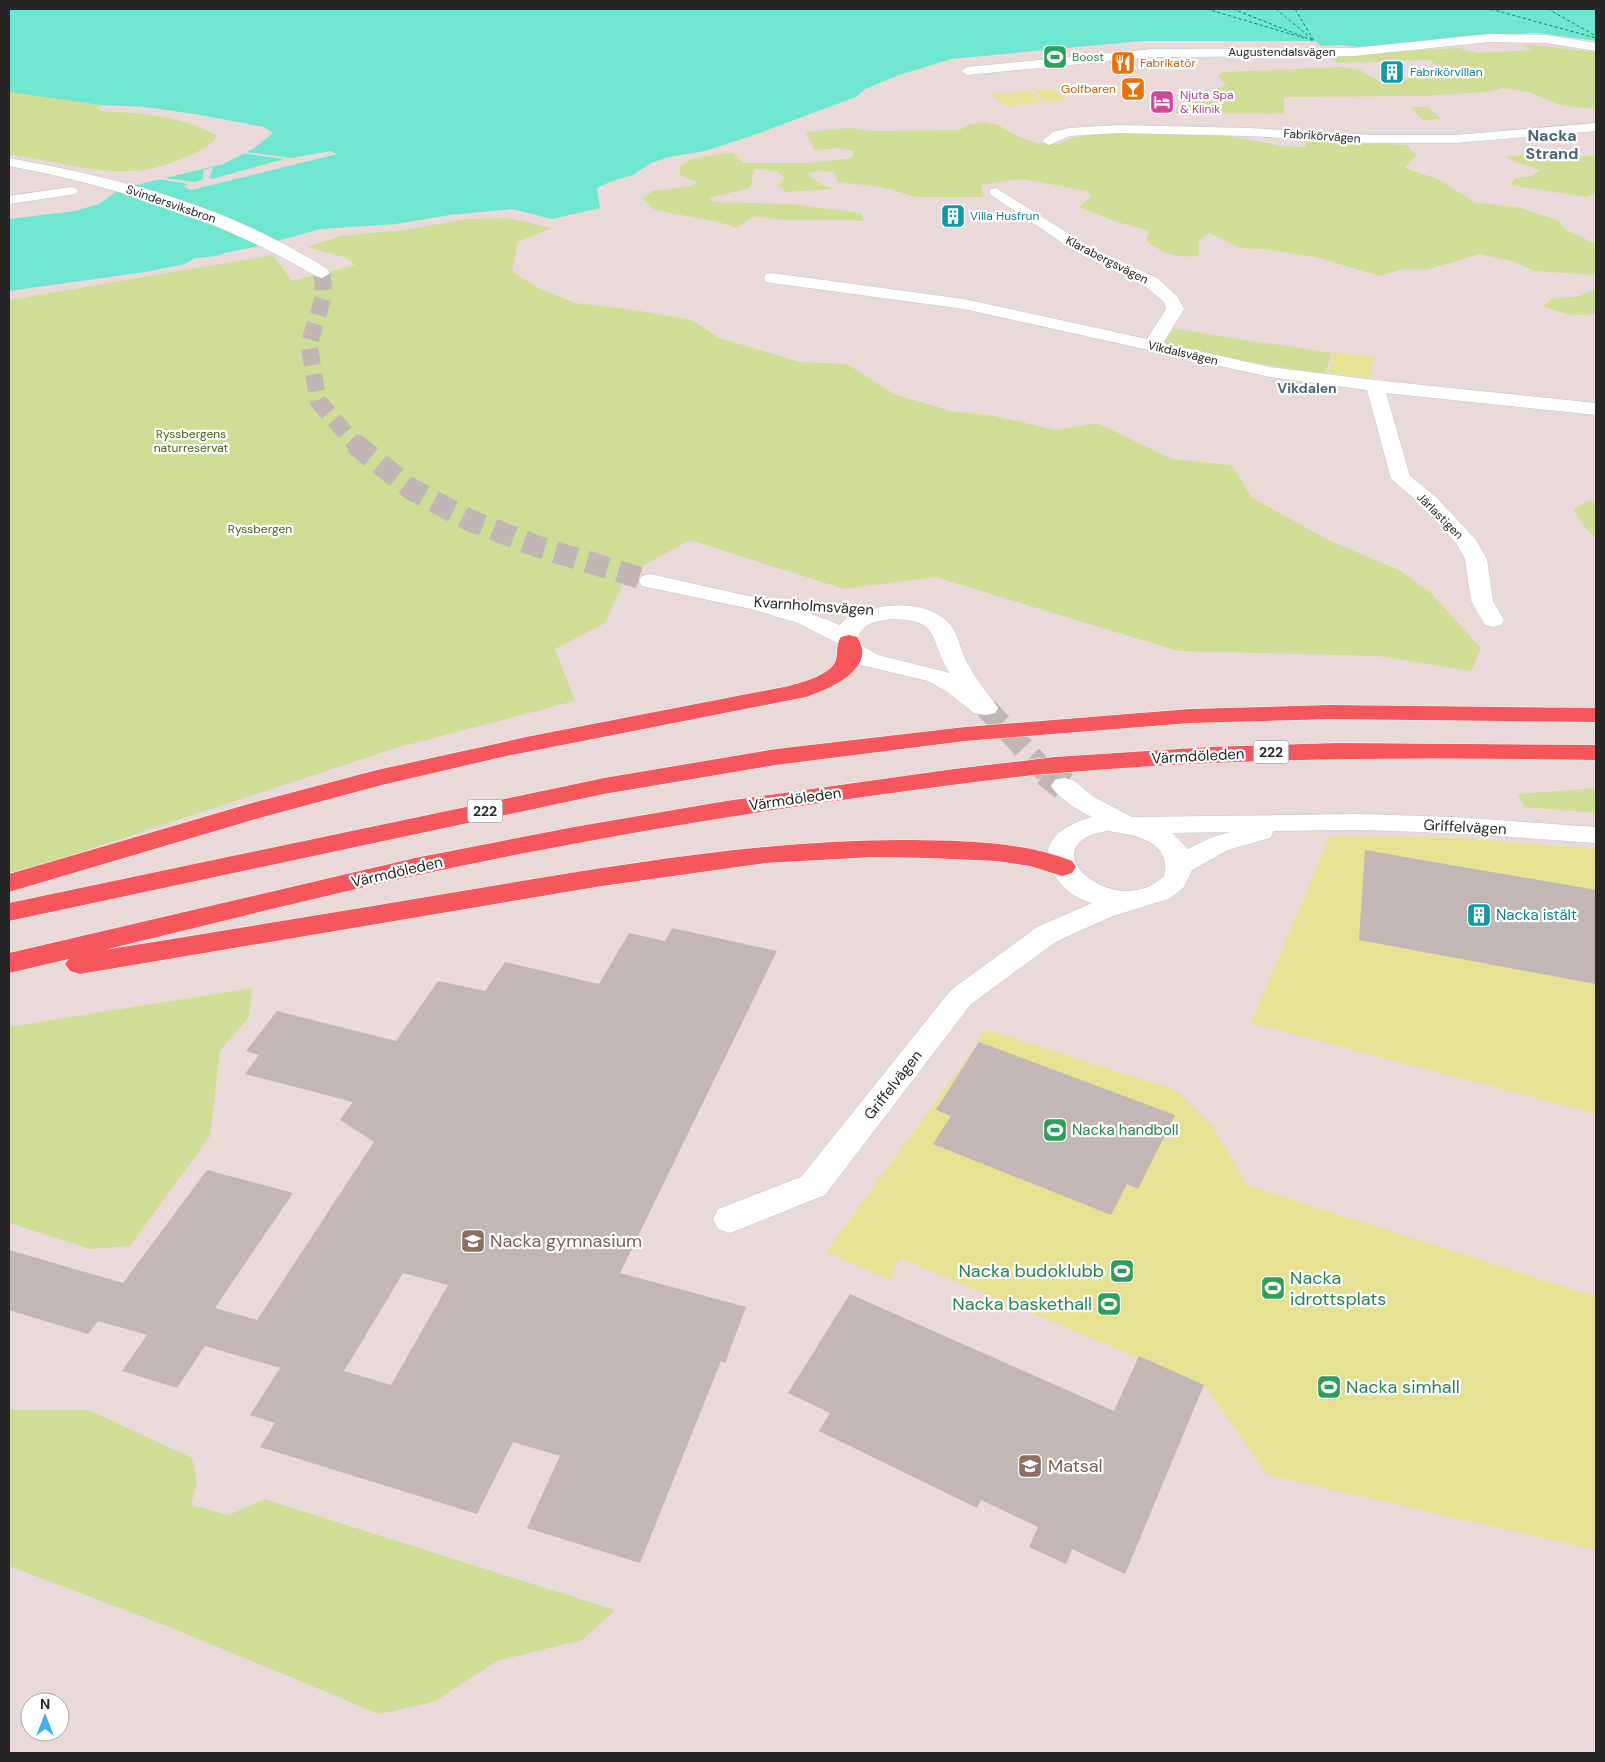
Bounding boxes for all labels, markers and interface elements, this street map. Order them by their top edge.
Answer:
sports icon: Boost [1042,44,1068,70]
street label: Augustendalsvägen [1228,44,1336,60]
place label: Boost [1072,49,1104,65]
restaurant icon: Fabrikatör [1110,50,1136,76]
place label: Fabrikatör [1140,55,1196,71]
building icon: Fabrikörvillan [1379,59,1405,85]
place label: Fabrikörvillan [1410,64,1483,80]
bar icon: Golfbaren [1120,76,1146,102]
place label: Golfbaren [1061,81,1116,97]
place label: Njuta Spa & Klinik [1180,87,1234,117]
hotel icon: Njuta Spa & Klinik [1149,89,1175,115]
street label: Fabrikörvägen [1283,125,1361,147]
district label: Nacka Strand [1526,125,1578,164]
street label: Svindersviksbron [124,181,218,227]
building icon: Villa Husfrun [940,203,966,229]
place label: Villa Husfrun [970,208,1039,224]
street label: Klarabergsvägen [1063,232,1151,288]
street label: Vikdalsvägen [1146,337,1220,369]
district label: Vikdalen [1277,379,1337,397]
park label: Ryssbergens naturreservat [154,426,229,456]
street label: Järlastigen [1413,489,1467,543]
park label: Ryssbergen [228,521,292,537]
street label: Kvarnholmsvägen [753,592,875,620]
road number: 222 [1254,740,1288,764]
street label: Värmdöleden [1151,744,1245,768]
street label: Värmdöleden [748,783,842,815]
road number: 222 [468,799,502,822]
street label: Griffelvägen [1423,815,1507,839]
street label: Värmdöleden [349,852,445,892]
building icon: Nacka istält [1466,902,1492,928]
place label: Nacka istält [1496,905,1577,925]
street label: Griffelvägen [860,1046,926,1124]
sports icon: Nacka handboll [1042,1117,1068,1143]
place label: Nacka handboll [1072,1120,1179,1140]
school or university icon: Nacka gymnasium [460,1228,486,1254]
place label: Nacka gymnasium [490,1229,642,1253]
sports icon: Nacka budoklubb [1109,1258,1135,1284]
place label: Nacka budoklubb [958,1259,1104,1283]
place label: Nacka idrottsplats [1290,1266,1386,1311]
sports icon: Nacka idrottsplats [1260,1275,1286,1301]
sports icon: Nacka baskethall [1096,1291,1122,1317]
place label: Nacka baskethall [952,1292,1092,1316]
sports icon: Nacka simhall [1316,1374,1342,1400]
place label: Nacka simhall [1346,1375,1460,1399]
school or university icon: Matsal [1017,1453,1043,1479]
place label: Matsal [1048,1454,1103,1478]
north arrow [20,1692,70,1742]
text: N [40,1695,50,1713]

